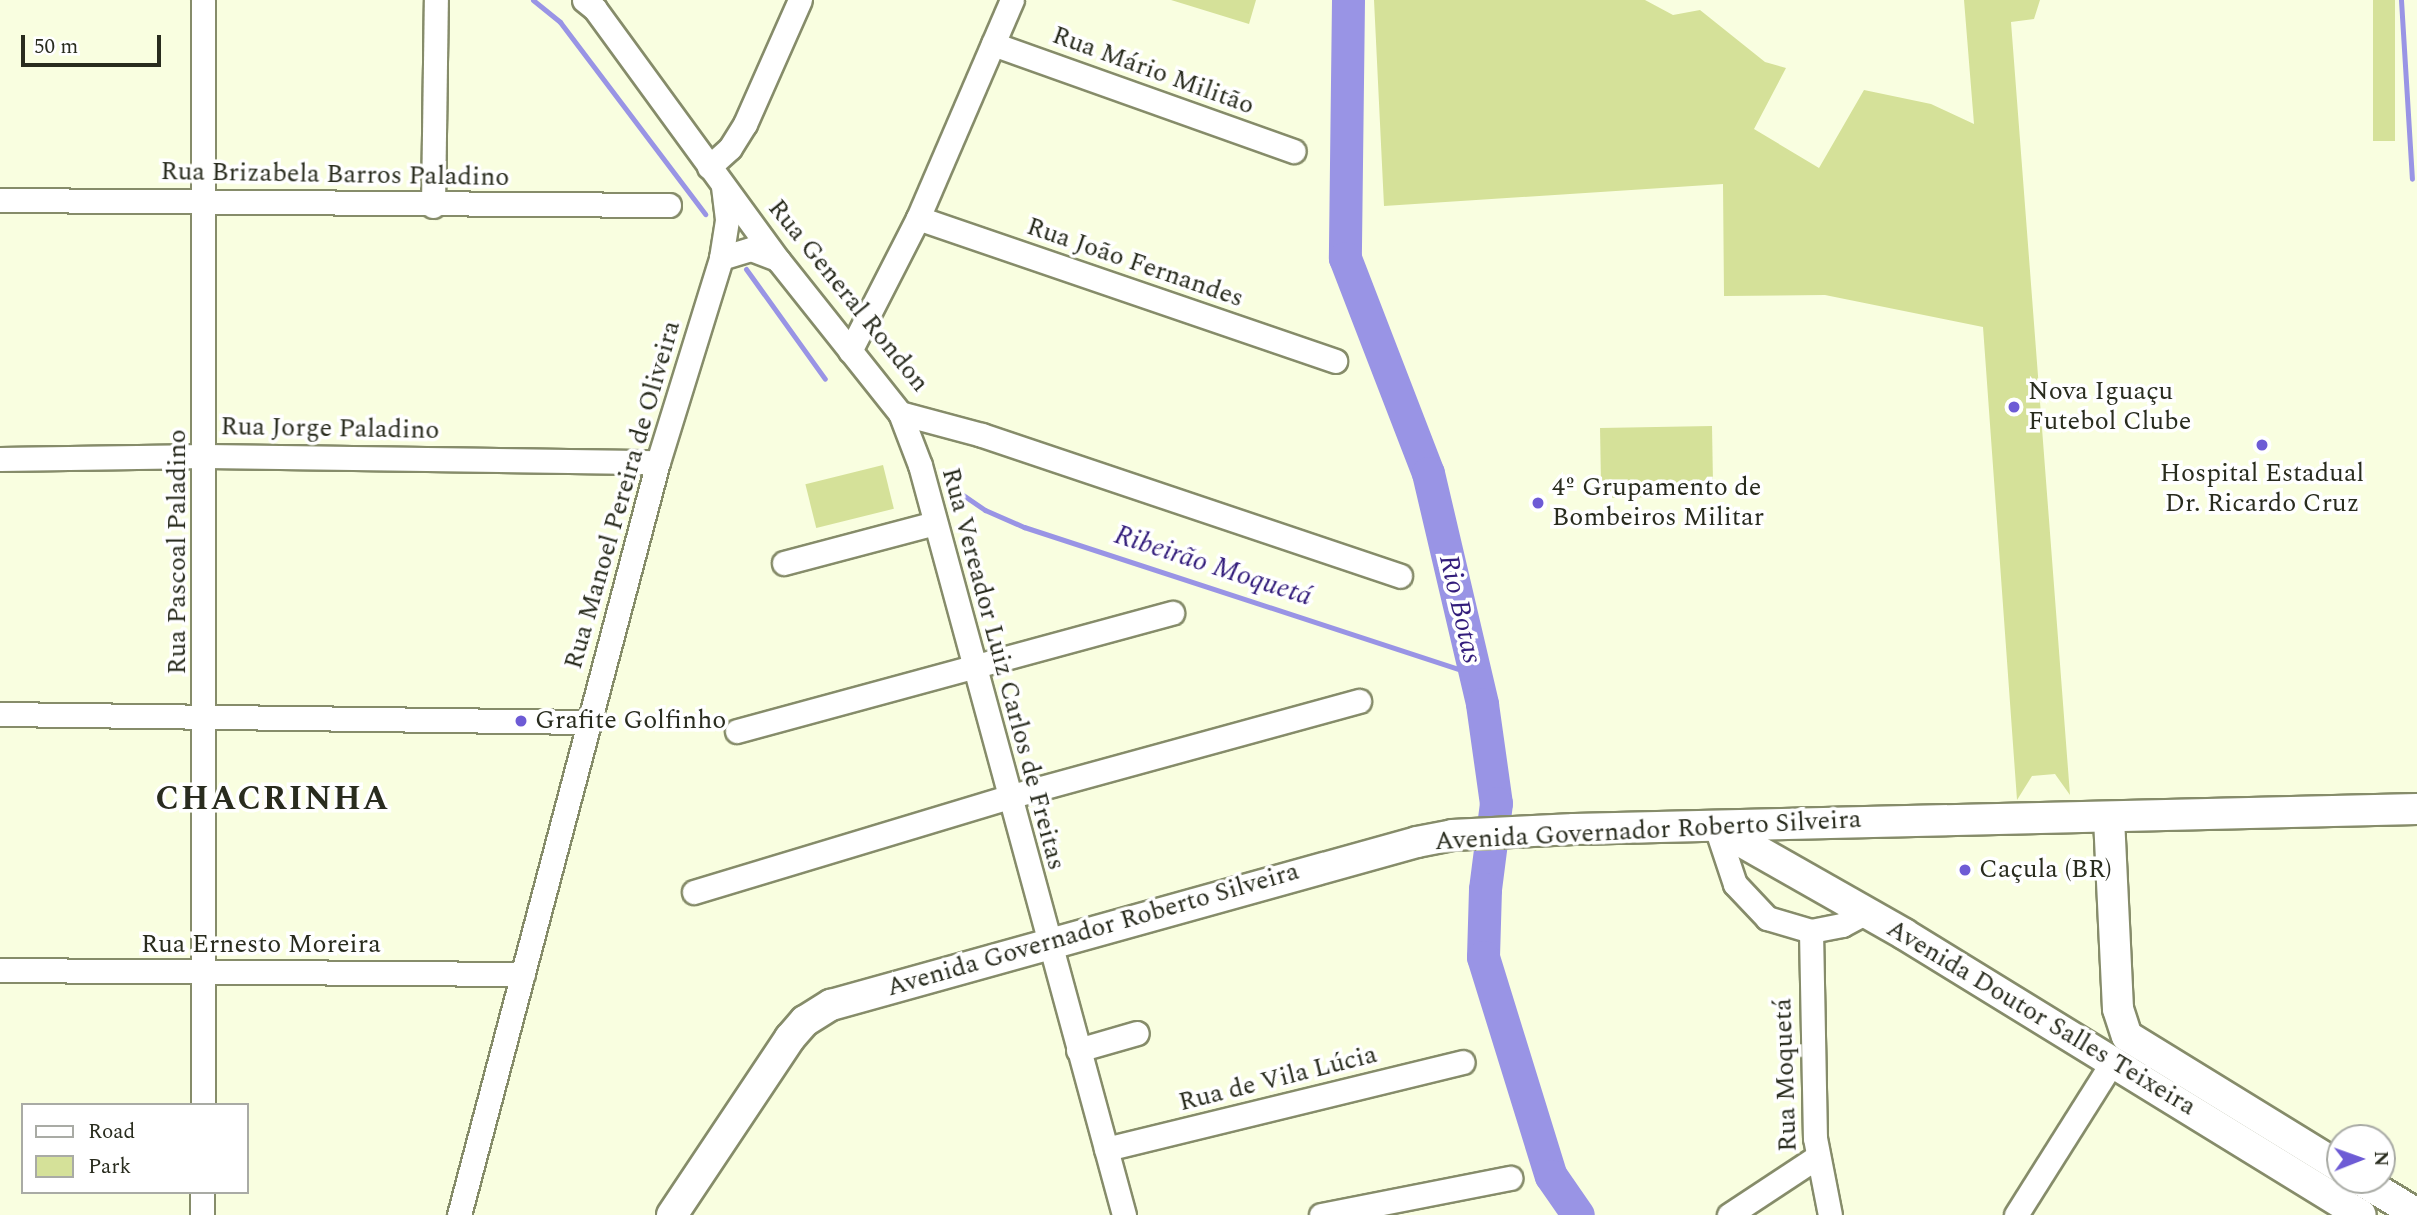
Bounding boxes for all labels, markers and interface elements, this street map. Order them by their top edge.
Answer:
street label: Rua Mário Militão [1048,20,1258,122]
scale bar [24,21,164,65]
text: 50 m [34,31,78,63]
street label: Rua Brizabela Barros Paladino [160,156,510,194]
street label: Rua General Rondon [761,193,935,399]
street label: Rua João Fernandes [1022,211,1248,315]
street label: Rua Manoel Pereira de Oliveira [558,317,688,673]
place label: Nova Iguaçu Futebol Clube [2028,376,2191,438]
marker: Nova Iguaçu Futebol Clube [2006,399,2022,415]
street label: Rua Jorge Paladino [220,411,440,447]
street label: Rua Pascoal Paladino [162,429,194,675]
marker: Hospital Estadual Dr. Ricardo Cruz [2252,435,2272,455]
place label: Hospital Estadual Dr. Ricardo Cruz [2160,458,2364,520]
street label: Rua Vereador Luiz Carlos de Freitas [934,464,1072,874]
place label: 4º Grupamento de Bombeiros Militar [1552,472,1764,534]
marker: 4º Grupamento de Bombeiros Militar [1530,495,1546,511]
water label: Ribeirão Moquetá [1110,518,1316,614]
water label: Rio Botas [1431,551,1489,667]
place label: Grafite Golfinho [535,705,726,737]
marker: Grafite Golfinho [513,713,529,729]
district label: CHACRINHA [157,780,389,820]
street label: Avenida Governador Roberto Silveira [1434,804,1862,858]
place label: Caçula (BR) [1979,854,2112,886]
street label: Avenida Governador Roberto Silveira [883,856,1303,1004]
marker: Caçula (BR) [1957,862,1973,878]
street label: Avenida Doutor Salles Teixeira [1881,913,2201,1123]
street label: Rua Ernesto Moreira [141,929,381,961]
street label: Rua Moquetá [1768,998,1804,1152]
street label: Rua de Vila Lúcia [1176,1039,1380,1119]
legend [21,1103,248,1194]
text: Road [88,1116,135,1148]
north arrow [2326,1124,2396,1194]
text: Park [88,1151,131,1183]
text: N [2366,1151,2395,1167]

